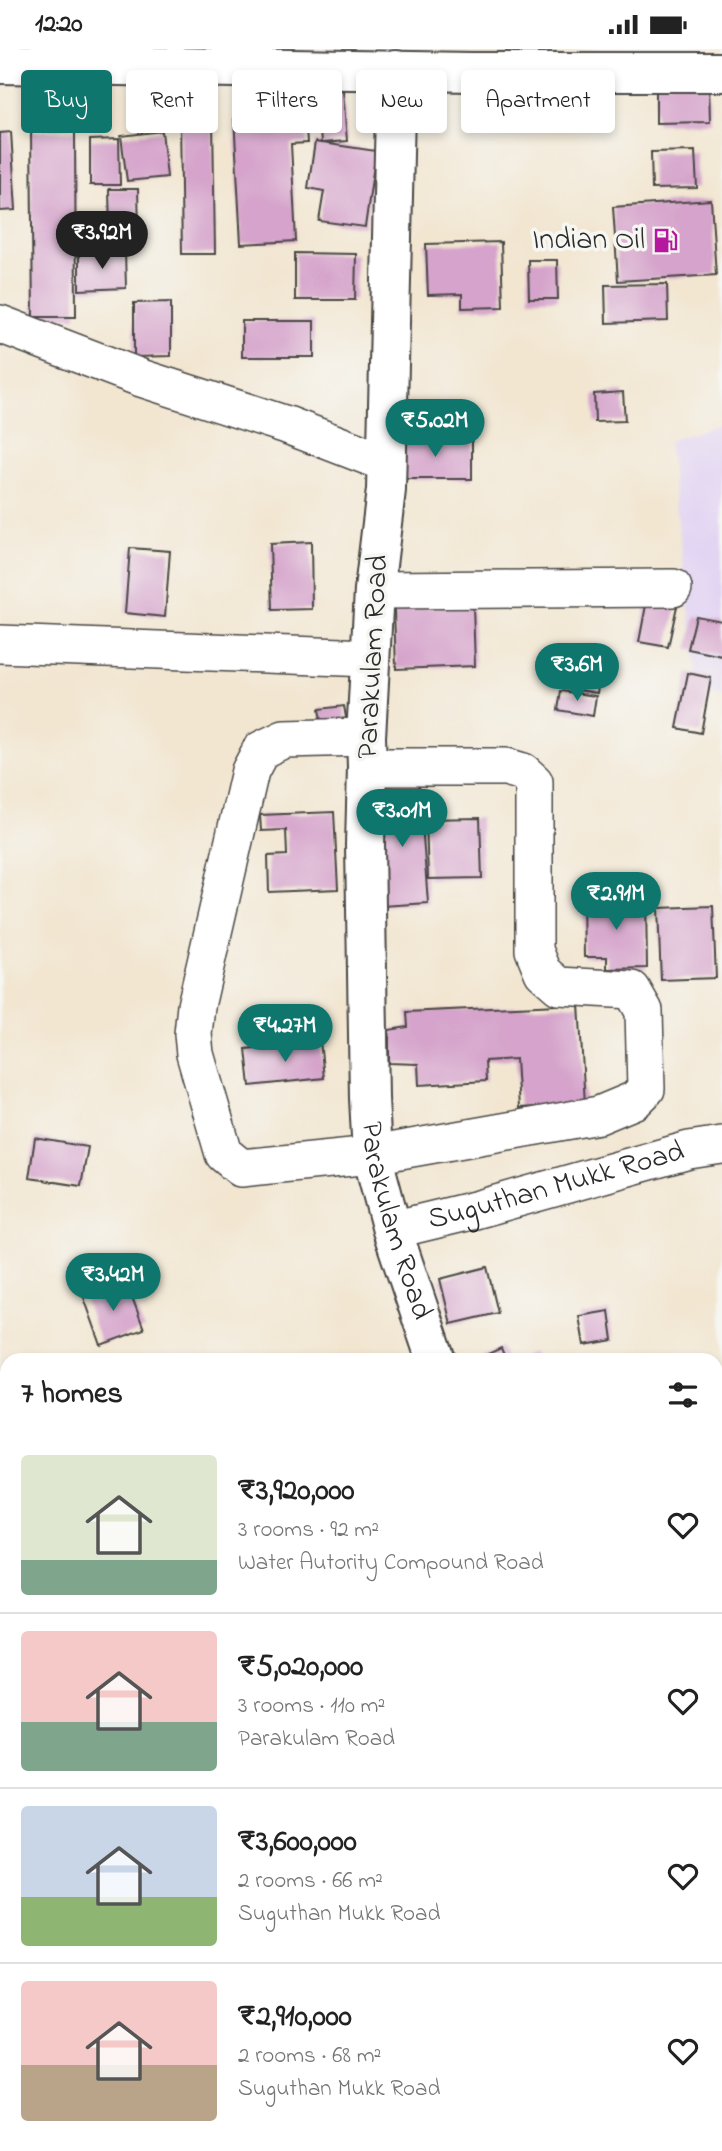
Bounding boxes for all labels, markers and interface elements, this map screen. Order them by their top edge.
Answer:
text: 12:20 [35,6,83,44]
chip: Buy [21,70,112,133]
chip: Rent [126,70,218,133]
chip: Filters [232,70,342,133]
chip: New [356,70,447,133]
chip: Apartment [461,70,615,133]
pin: ₹3.92M [45,211,159,271]
text: ₹3.92M [72,217,132,250]
place label: Indian Oil [532,219,645,263]
fuel station icon: Indian Oil [651,227,679,255]
pin: ₹5.02M [378,399,492,459]
text: ₹5.02M [402,405,468,438]
street label: Parakulam Road [347,553,401,760]
pin: ₹3.6M [528,643,626,703]
text: ₹3.6M [551,649,603,682]
pin: ₹3.01M [345,789,459,849]
text: ₹3.01M [372,795,432,828]
pin: ₹2.91M [559,873,673,932]
text: ₹2.91M [587,878,645,911]
pin: ₹4.27M [228,1005,342,1064]
text: ₹4.27M [254,1010,316,1043]
street label: Parakulam Road [348,1120,443,1326]
street label: Suguthan Mukk Road [424,1130,690,1243]
pin: ₹3.42M [56,1253,170,1313]
text: ₹3.42M [82,1259,144,1292]
text: 7 homes [21,1373,123,1417]
icon: filters [664,1376,702,1414]
text: ₹3,920,000 [238,1470,355,1514]
icon: home [77,1483,161,1567]
icon: heart [664,1506,702,1544]
text: 3 rooms · 92 m² [238,1514,379,1547]
text: Water Autority Compound Road [238,1547,544,1580]
text: ₹5,020,000 [238,1646,363,1690]
icon: home [77,1659,161,1743]
icon: heart [664,1682,702,1720]
text: 3 rooms · 110 m² [238,1690,385,1723]
text: Parakulam Road [238,1723,395,1756]
text: ₹3,600,000 [238,1821,357,1865]
icon: home [77,1834,161,1918]
icon: heart [664,1857,702,1895]
text: 2 rooms · 66 m² [238,1865,383,1898]
text: Suguthan Mukk Road [238,1898,440,1931]
text: ₹2,910,000 [238,1996,352,2040]
icon: home [77,2009,161,2093]
icon: heart [664,2032,702,2070]
text: 2 rooms · 68 m² [238,2040,381,2073]
text: Suguthan Mukk Road [238,2073,440,2106]

